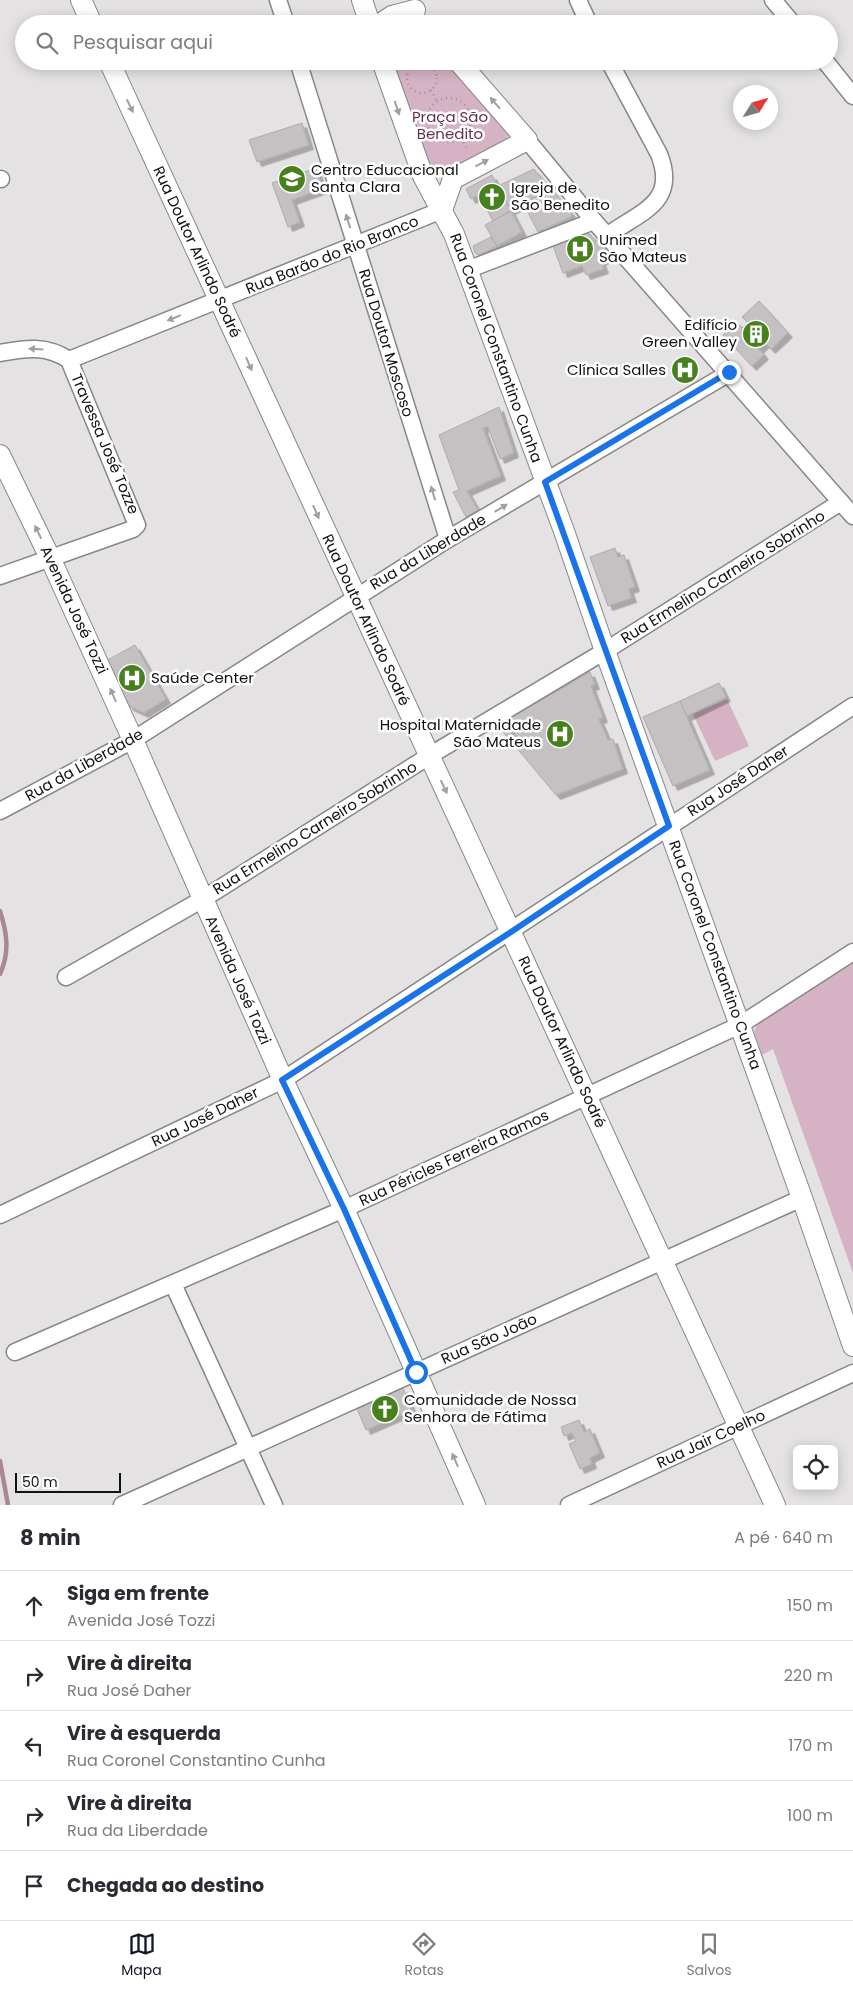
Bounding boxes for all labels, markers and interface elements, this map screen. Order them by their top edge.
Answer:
search box [15,15,838,70]
icon: search [33,29,61,57]
text: Pesquisar aqui [73,29,213,56]
north arrow [733,85,778,130]
one-way arrow [489,97,500,110]
one-way arrow [125,98,134,113]
one-way arrow [394,100,401,115]
park label: Praça São Benedito [412,106,488,144]
place label: Centro Educacional Santa Clara [311,159,459,197]
one-way arrow [475,159,489,167]
street label: Rua Doutor Arlindo Sodré [148,163,247,341]
school or university icon: Centro Educacional Santa Clara [277,164,307,194]
place label: Igreja de São Benedito [511,177,610,215]
church icon: Igreja de São Benedito [477,182,507,212]
street label: Rua Barão do Rio Branco [242,210,421,299]
one-way arrow [344,213,352,228]
place label: Unimed São Mateus [599,229,687,267]
street label: Rua Coronel Constantino Cunha [445,230,548,465]
hospital icon: Unimed São Mateus [565,234,595,264]
street label: Rua Doutor Moscoso [354,266,419,419]
one-way arrow [167,314,181,322]
place label: Edifício Green Valley [642,314,738,352]
building icon: Edifício Green Valley [741,319,771,349]
one-way arrow [27,344,43,352]
hospital icon: Clínica Salles [670,355,700,385]
one-way arrow [245,357,253,371]
place label: Clínica Salles [567,359,666,380]
route end [718,361,741,384]
street label: Travessa José Tozze [66,370,145,517]
one-way arrow [429,485,437,500]
one-way arrow [494,504,507,513]
one-way arrow [312,505,320,519]
street label: Rua Ermelino Carneiro Sobrinho [617,505,829,648]
street label: Rua da Liberdade [366,509,490,595]
one-way arrow [33,525,41,539]
street label: Rua Doutor Arlindo Sodré [317,531,416,709]
street label: Avenida José Tozzi [36,542,113,677]
hospital icon: Saúde Center [117,663,147,693]
place label: Saúde Center [151,667,254,688]
one-way arrow [109,688,117,702]
place label: Hospital Maternidade São Mateus [380,714,541,752]
hospital icon: Hospital Maternidade São Mateus [545,719,575,749]
street label: Rua da Liberdade [21,723,147,806]
street label: Rua José Daher [683,740,793,821]
street label: Rua Ermelino Carneiro Sobrinho [209,756,421,899]
one-way arrow [439,779,448,794]
street label: Rua Coronel Constantino Cunha [664,837,767,1072]
street label: Avenida José Tozzi [201,912,276,1048]
street label: Rua Doutor Arlindo Sodré [513,953,612,1131]
street label: Rua José Daher [148,1081,262,1152]
street label: Rua Péricles Ferreira Ramos [356,1104,552,1211]
street label: Rua São João [438,1308,540,1369]
route start [405,1361,428,1384]
place label: Comunidade de Nossa Senhora de Fátima [404,1389,577,1427]
church icon: Comunidade de Nossa Senhora de Fátima [370,1394,400,1424]
street label: Rua Jair Coelho [653,1404,769,1473]
map controls [793,1445,838,1490]
button: locate [793,1445,838,1490]
one-way arrow [450,1453,458,1467]
scale bar [15,1470,121,1493]
text: 50 m [22,1472,58,1492]
text: 8 min [20,1523,81,1552]
text: A pé · 640 m [734,1526,833,1549]
text: Siga em frente [67,1580,209,1607]
icon: ahead [20,1592,48,1620]
text: 150 m [787,1594,833,1617]
text: Avenida José Tozzi [67,1609,215,1632]
text: Vire à direita [67,1650,192,1677]
icon: right [20,1662,48,1690]
text: 220 m [784,1664,833,1687]
text: Rua José Daher [67,1679,192,1702]
text: Vire à esquerda [67,1720,221,1747]
icon: left [20,1732,48,1760]
text: 170 m [788,1734,833,1757]
text: Rua Coronel Constantino Cunha [67,1749,326,1772]
text: Vire à direita [67,1790,192,1817]
icon: right [20,1802,48,1830]
text: 100 m [787,1804,833,1827]
text: Rua da Liberdade [67,1819,208,1842]
icon: arrive [20,1872,48,1900]
text: Chegada ao destino [67,1872,264,1899]
tab: Mapa [121,1930,162,1981]
tab: Rotas [404,1930,444,1981]
tab: Salvos [686,1930,732,1981]

